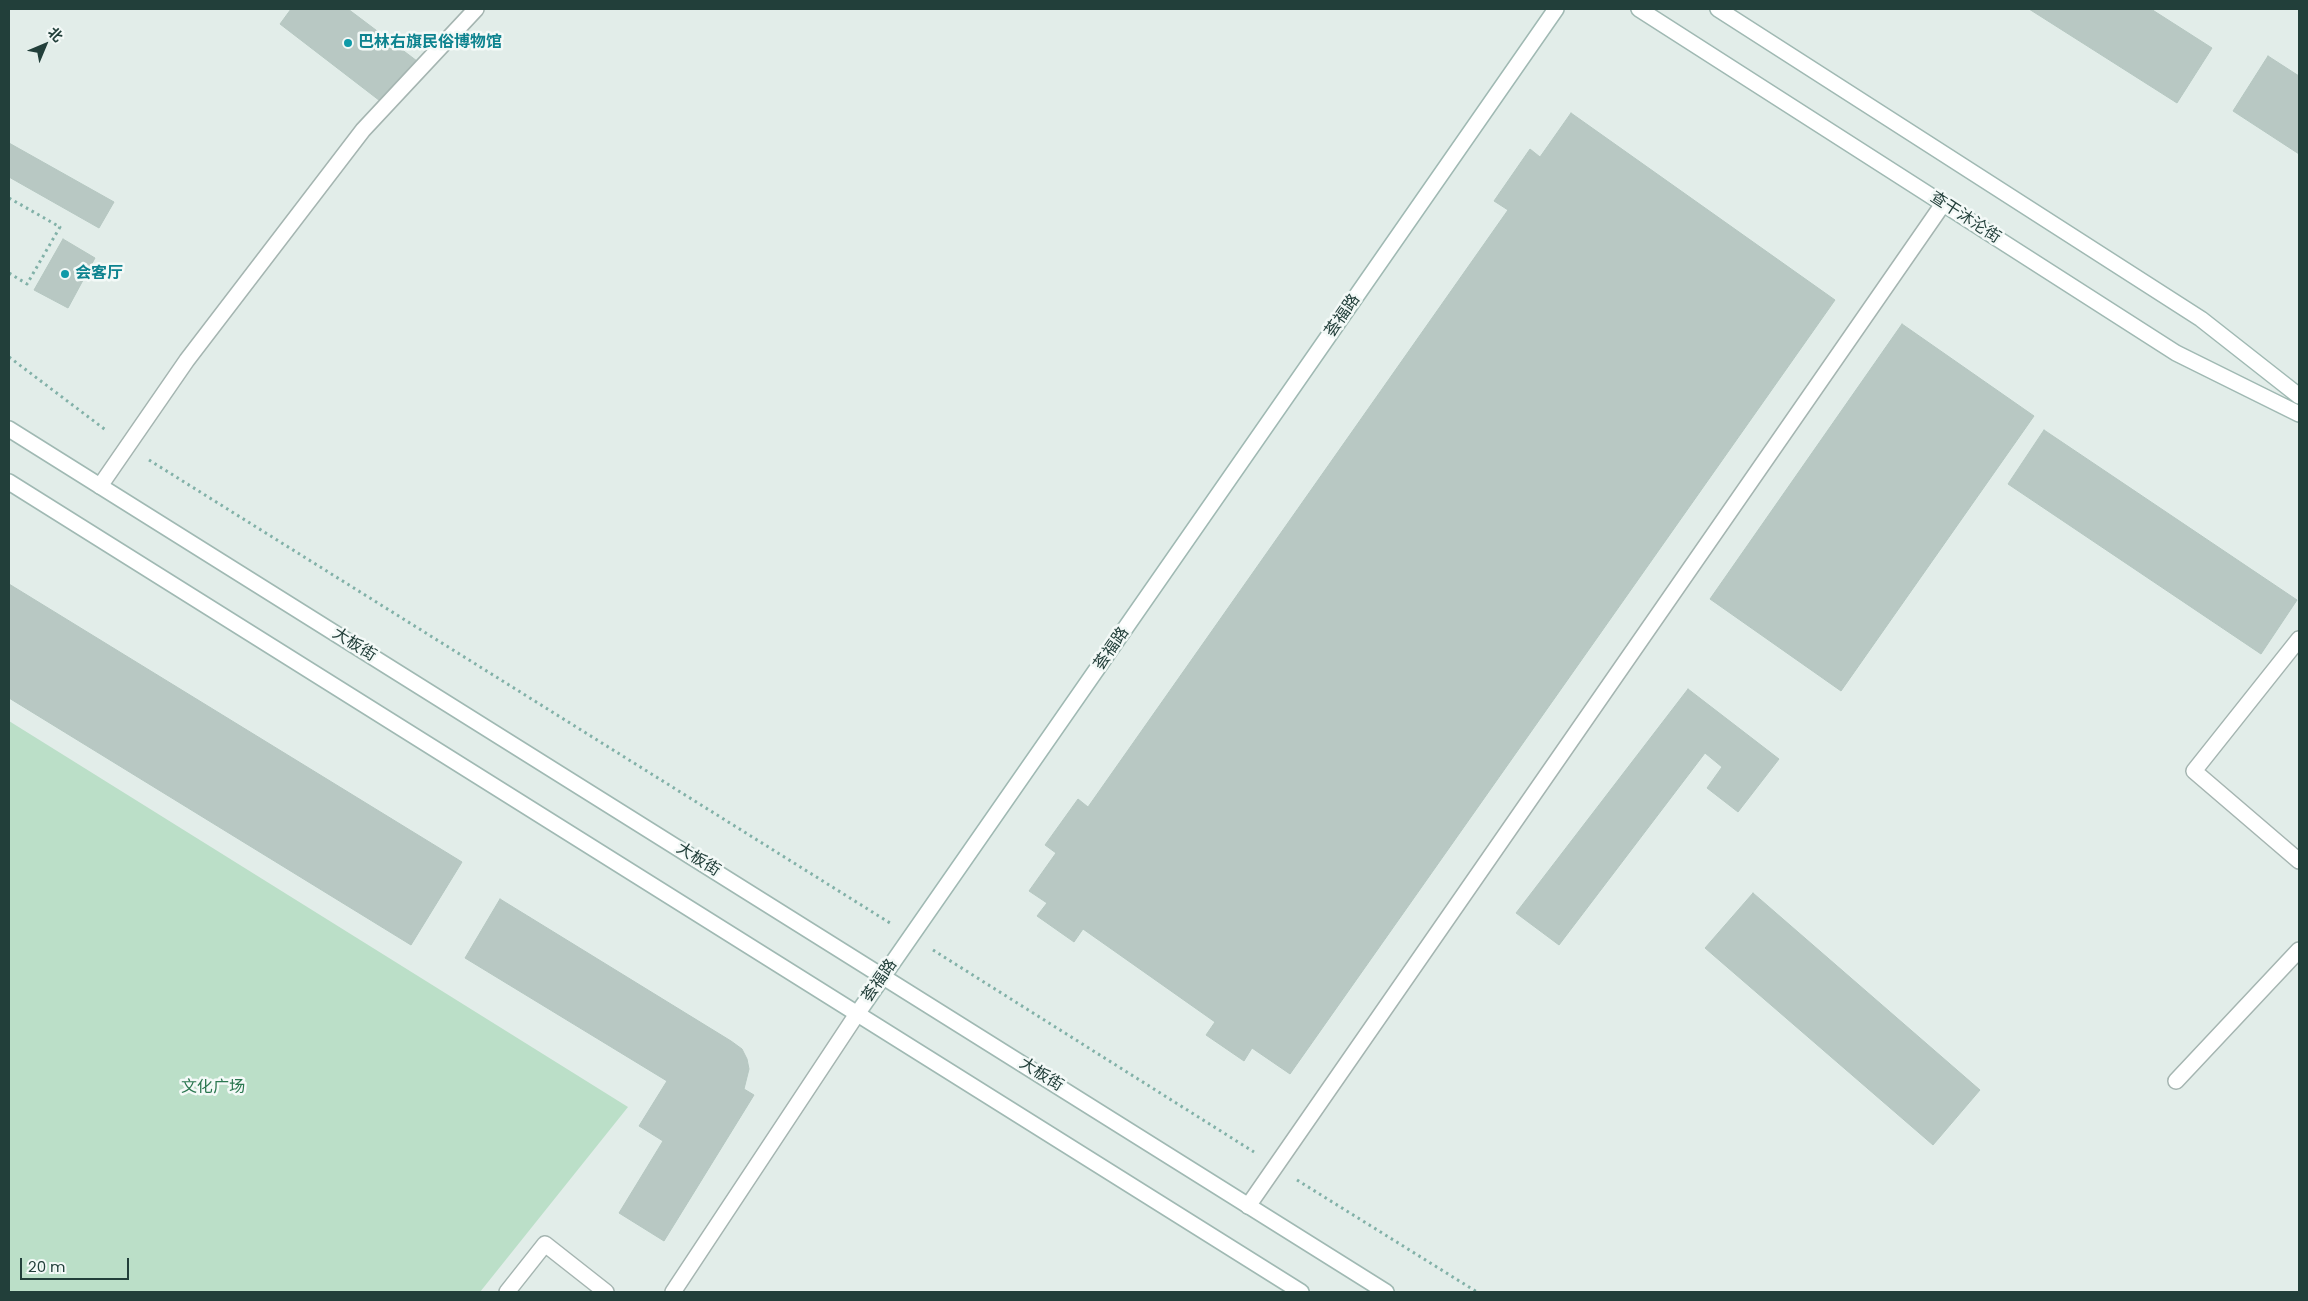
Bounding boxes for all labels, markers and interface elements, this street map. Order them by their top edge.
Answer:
north arrow [20,20,70,70]
text: 北 [44,22,68,46]
place label: 巴林右旗民俗博物馆 [358,33,502,53]
marker: 巴林右旗民俗博物馆 [342,37,354,49]
street label: 查干沐沦街 [1926,188,2004,248]
place label: 会客厅 [75,264,123,284]
marker: 会客厅 [59,268,71,280]
street label: 荟福路 [1321,291,1365,341]
street label: 大板街 [329,624,379,666]
street label: 荟福路 [1090,624,1134,674]
street label: 大板街 [673,839,723,881]
street label: 荟福路 [858,956,902,1006]
street label: 大板街 [1016,1054,1066,1096]
park label: 文化广场 [181,1078,245,1098]
scale bar [22,1248,131,1280]
text: 20 m [28,1256,66,1277]

